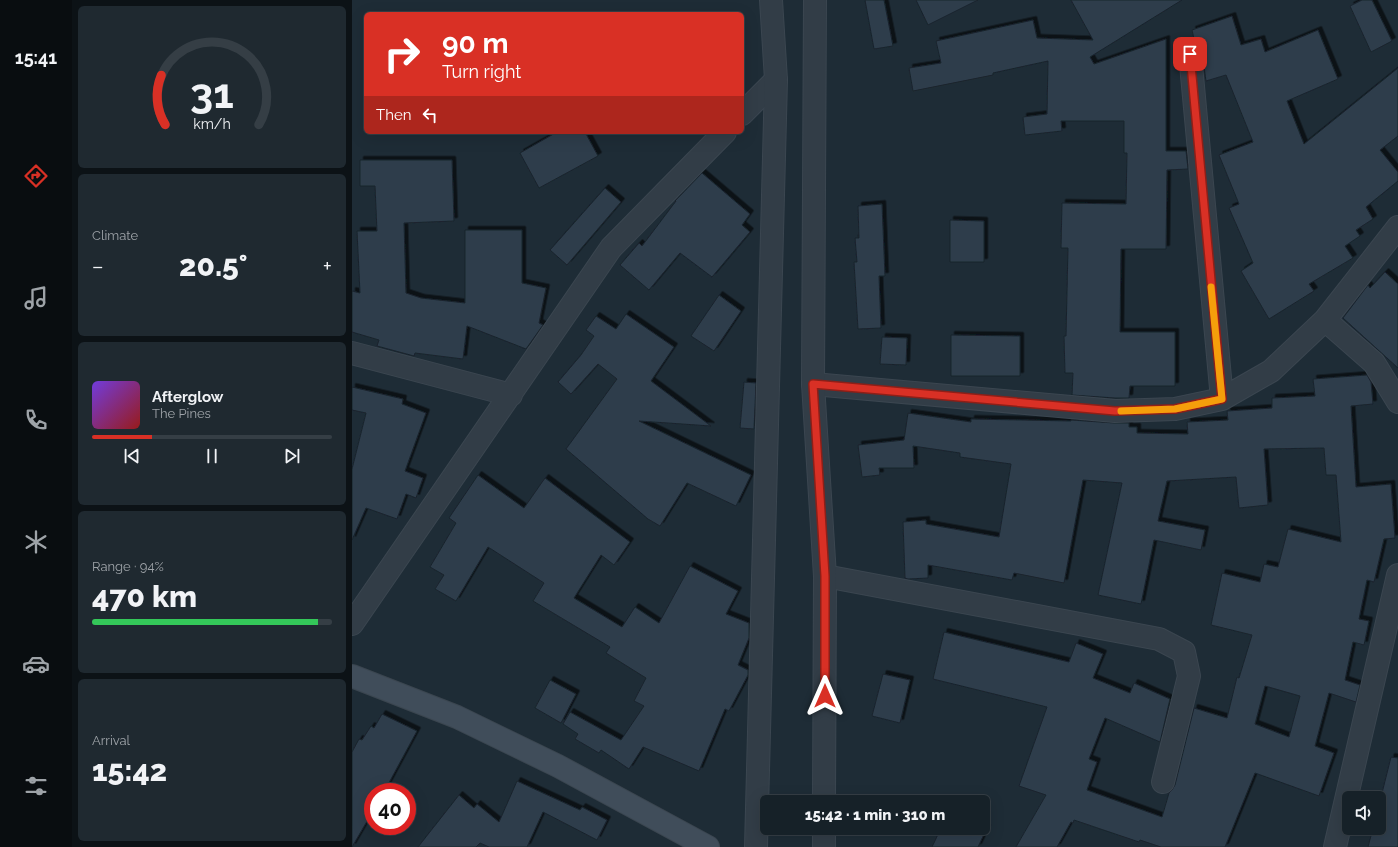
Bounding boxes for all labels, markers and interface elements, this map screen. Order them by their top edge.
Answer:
text: 90 m [442,27,508,60]
icon: right [376,28,428,80]
pin [1173,37,1207,71]
icon: arrive [1179,43,1201,65]
text: 15:41 [15,47,57,68]
text: Turn right [442,61,521,82]
text: 31 [190,69,234,118]
icon: left [419,104,441,126]
text: Then [376,106,411,124]
text: km/h [193,116,231,132]
icon: directions [22,162,50,190]
text: Climate [92,228,138,243]
text: 20.5° [179,248,248,283]
text: − [92,253,104,279]
text: + [323,253,332,279]
icon: music [22,284,50,312]
text: Afterglow [152,388,223,406]
icon: phone [22,406,50,434]
text: The Pines [152,406,211,421]
icon: previous [121,445,143,467]
icon: pause [201,445,223,467]
icon: next [281,445,303,467]
icon: climate [22,528,50,556]
text: Range · 94% [92,559,164,574]
text: 470 km [92,579,197,614]
icon: car [22,650,50,678]
position arrow [804,675,846,717]
text: Arrival [92,733,130,748]
text: 15:42 [92,753,167,788]
icon: filters [22,772,50,800]
speed limit sign: 40 [364,783,416,835]
map controls [1342,791,1386,835]
button: sound [1342,791,1386,835]
text: 15:42 · 1 min · 310 m [805,806,945,824]

